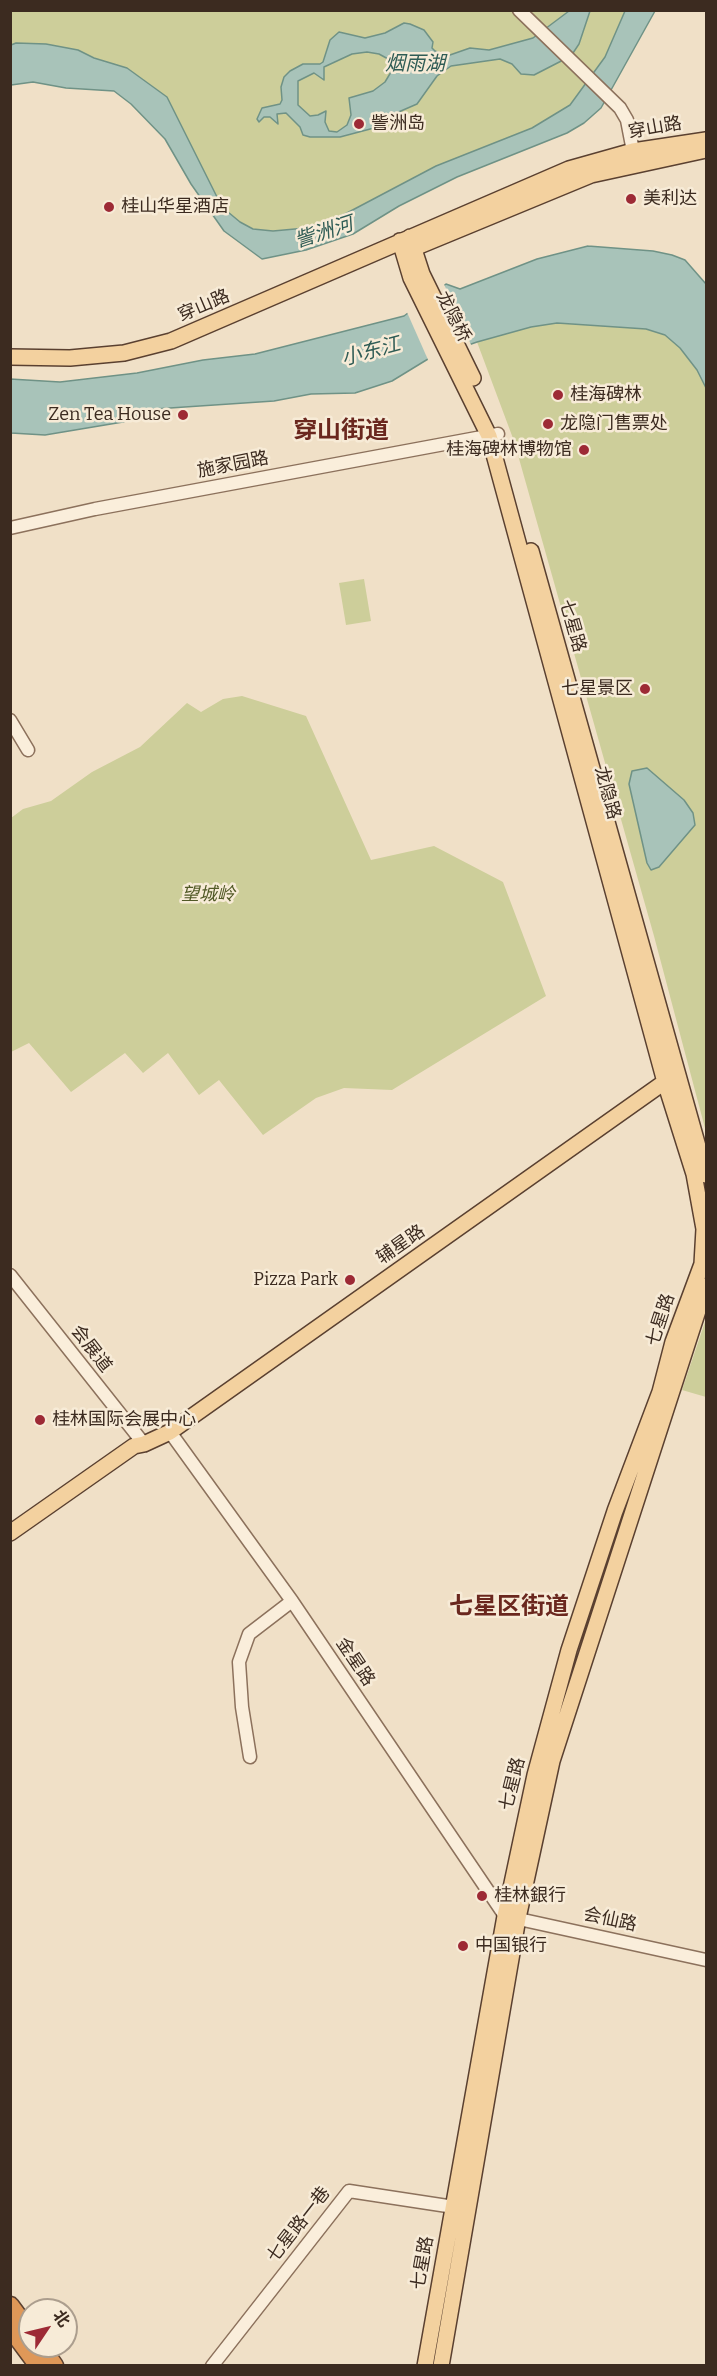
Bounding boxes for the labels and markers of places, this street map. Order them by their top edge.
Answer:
place label: 訾洲岛 [371,113,425,135]
marker: 訾洲岛 [352,117,366,131]
place label: 美利达 [643,188,697,210]
marker: 美利达 [624,192,638,206]
place label: 桂山华星酒店 [121,196,229,218]
marker: 桂山华星酒店 [102,200,116,214]
place label: 桂海碑林 [570,384,642,406]
marker: 桂海碑林 [551,388,565,402]
place label: Zen Tea House [48,404,171,426]
marker: Zen Tea House [176,408,190,422]
place label: 龙隐门售票处 [560,413,668,435]
marker: 龙隐门售票处 [541,417,555,431]
place label: 桂海碑林博物馆 [446,439,572,461]
marker: 桂海碑林博物馆 [577,443,591,457]
place label: 七星景区 [561,678,633,700]
marker: 七星景区 [638,682,652,696]
place label: Pizza Park [253,1269,338,1291]
marker: Pizza Park [343,1273,357,1287]
place label: 桂林国际会展中心 [52,1409,196,1431]
marker: 桂林国际会展中心 [33,1413,47,1427]
place label: 桂林銀行 [494,1885,566,1907]
marker: 桂林銀行 [475,1889,489,1903]
place label: 中国银行 [475,1935,547,1957]
marker: 中国银行 [456,1939,470,1953]

